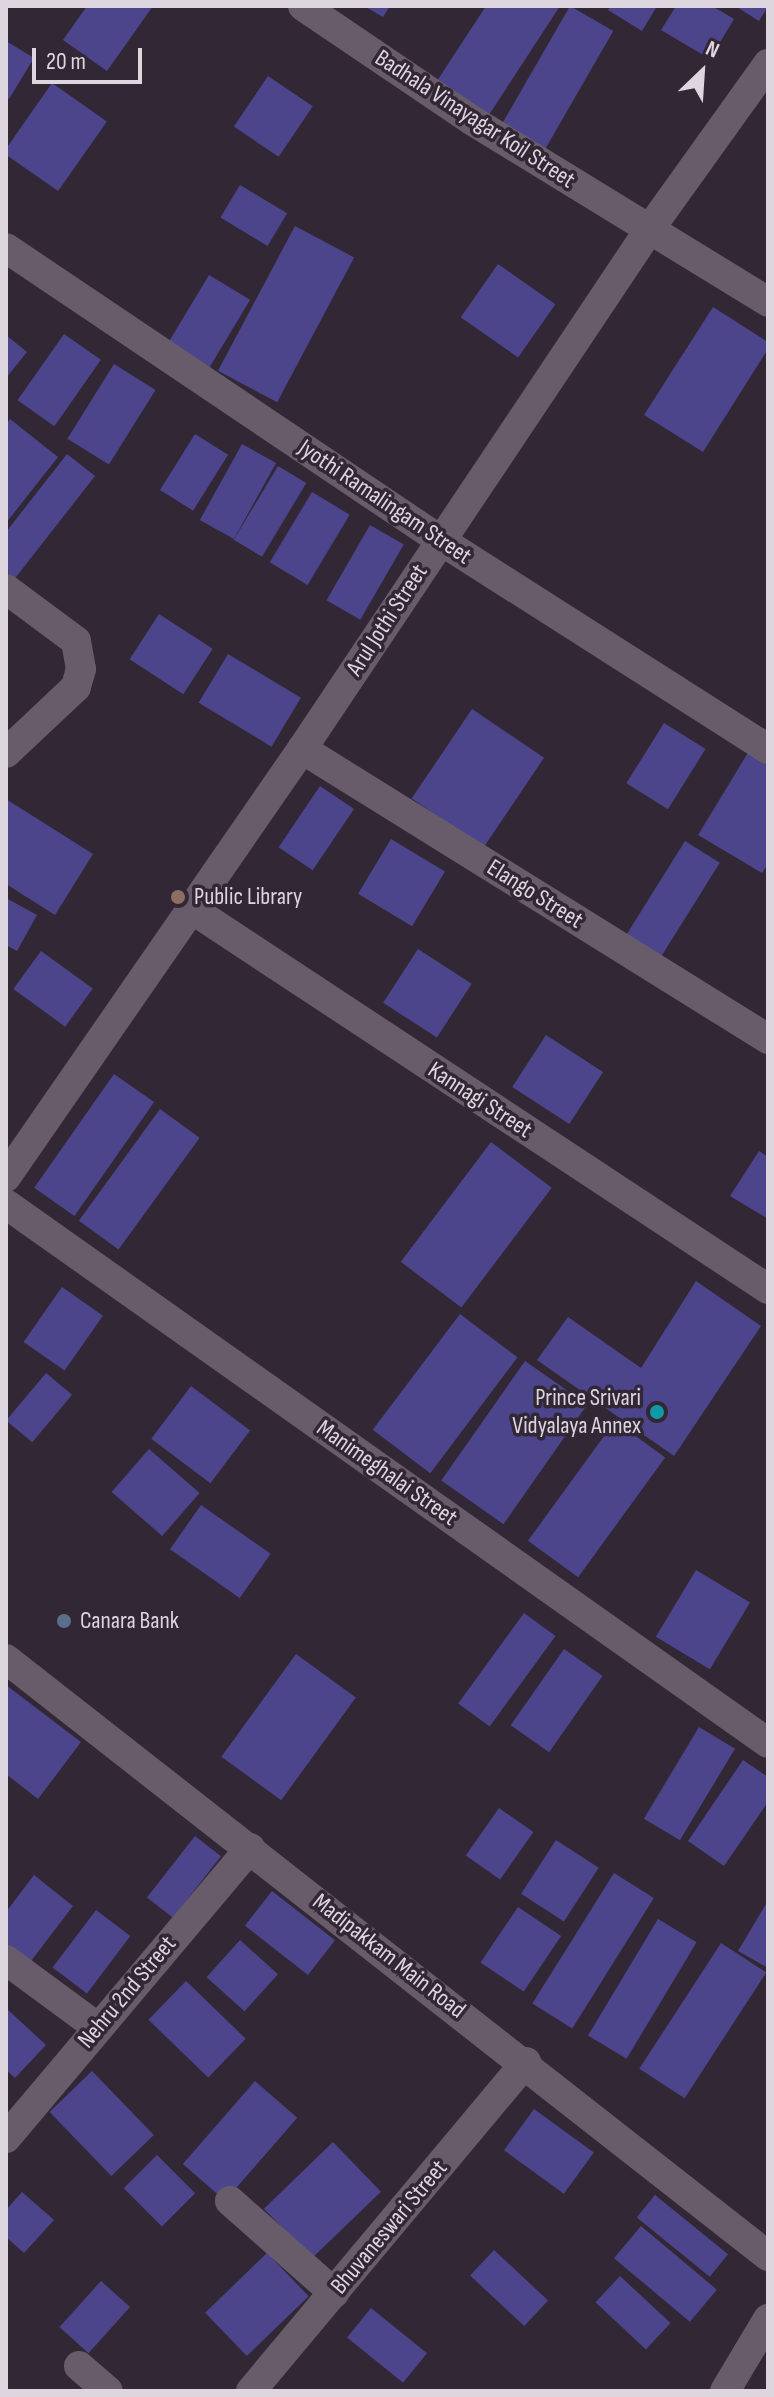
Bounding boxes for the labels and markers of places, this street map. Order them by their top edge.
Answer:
place label: Public Library [194,883,302,911]
marker: Public Library [169,888,187,906]
place label: Prince Srivari Vidyalaya Annex [512,1384,641,1440]
marker: Prince Srivari Vidyalaya Annex [648,1403,666,1421]
place label: Canara Bank [80,1607,179,1635]
marker: Canara Bank [55,1612,73,1630]

